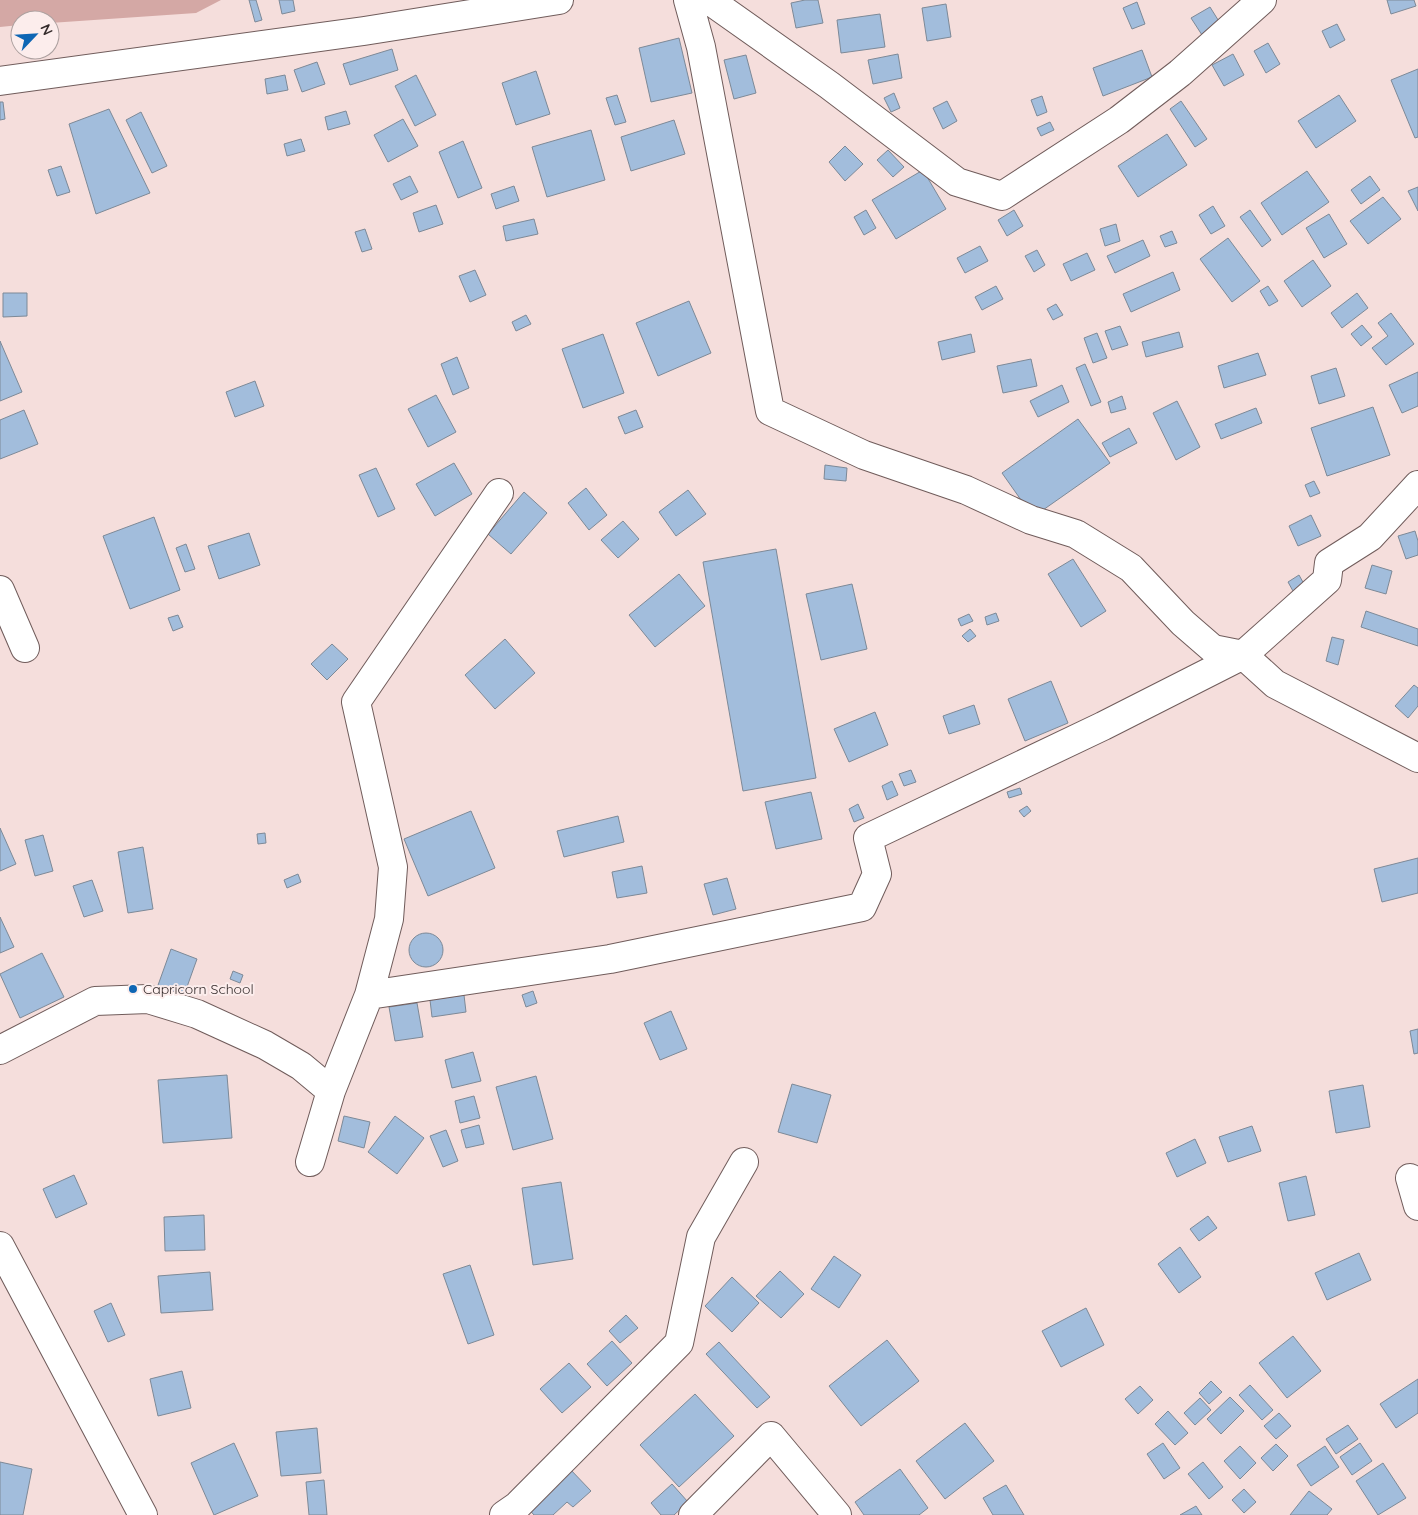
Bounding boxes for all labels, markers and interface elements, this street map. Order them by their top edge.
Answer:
north arrow [10,10,60,60]
text: N [36,21,57,38]
place label: Capricorn School [143,980,254,998]
marker: Capricorn School [127,983,139,995]

